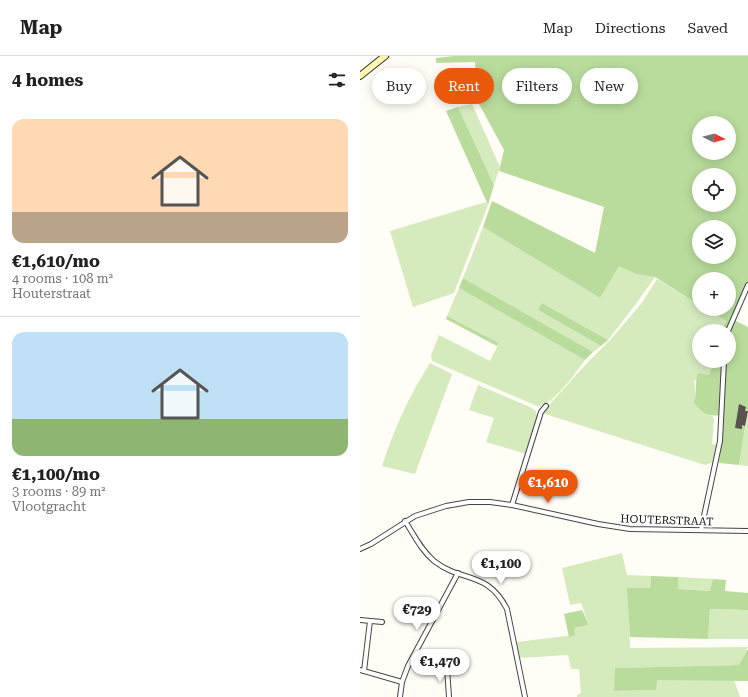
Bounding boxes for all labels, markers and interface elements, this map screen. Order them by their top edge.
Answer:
text: Map [20,16,62,39]
text: Map [543,20,573,36]
text: Directions [595,20,665,36]
text: Saved [687,20,728,36]
chip: Buy [372,68,426,104]
chip: Rent [434,68,494,104]
chip: Filters [502,68,572,104]
chip: New [580,68,638,104]
icon: filters [326,69,348,91]
text: 4 homes [12,70,83,90]
north arrow [692,116,736,160]
map controls [692,116,736,368]
icon: home [144,145,216,217]
button: locate [692,168,736,212]
button: layers [692,220,736,264]
text: €1,610/mo [12,251,100,271]
text: 4 rooms · 108 m² [12,271,113,286]
button: + [692,272,736,316]
text: Houterstraat [12,286,91,301]
button: − [692,324,736,368]
icon: home [144,358,216,430]
text: €1,100/mo [12,464,100,484]
pin: €1,610 [515,470,581,504]
text: €1,610 [528,475,568,490]
text: 3 rooms · 89 m² [12,484,106,499]
text: Vlootgracht [12,499,86,514]
street label: HOUTERSTRAAT [620,512,714,529]
pin: €1,100 [468,551,534,585]
text: €1,100 [481,556,521,571]
pin: €729 [393,597,441,631]
text: €729 [402,602,432,617]
pin: €1,470 [407,649,473,683]
text: €1,470 [420,654,460,669]

